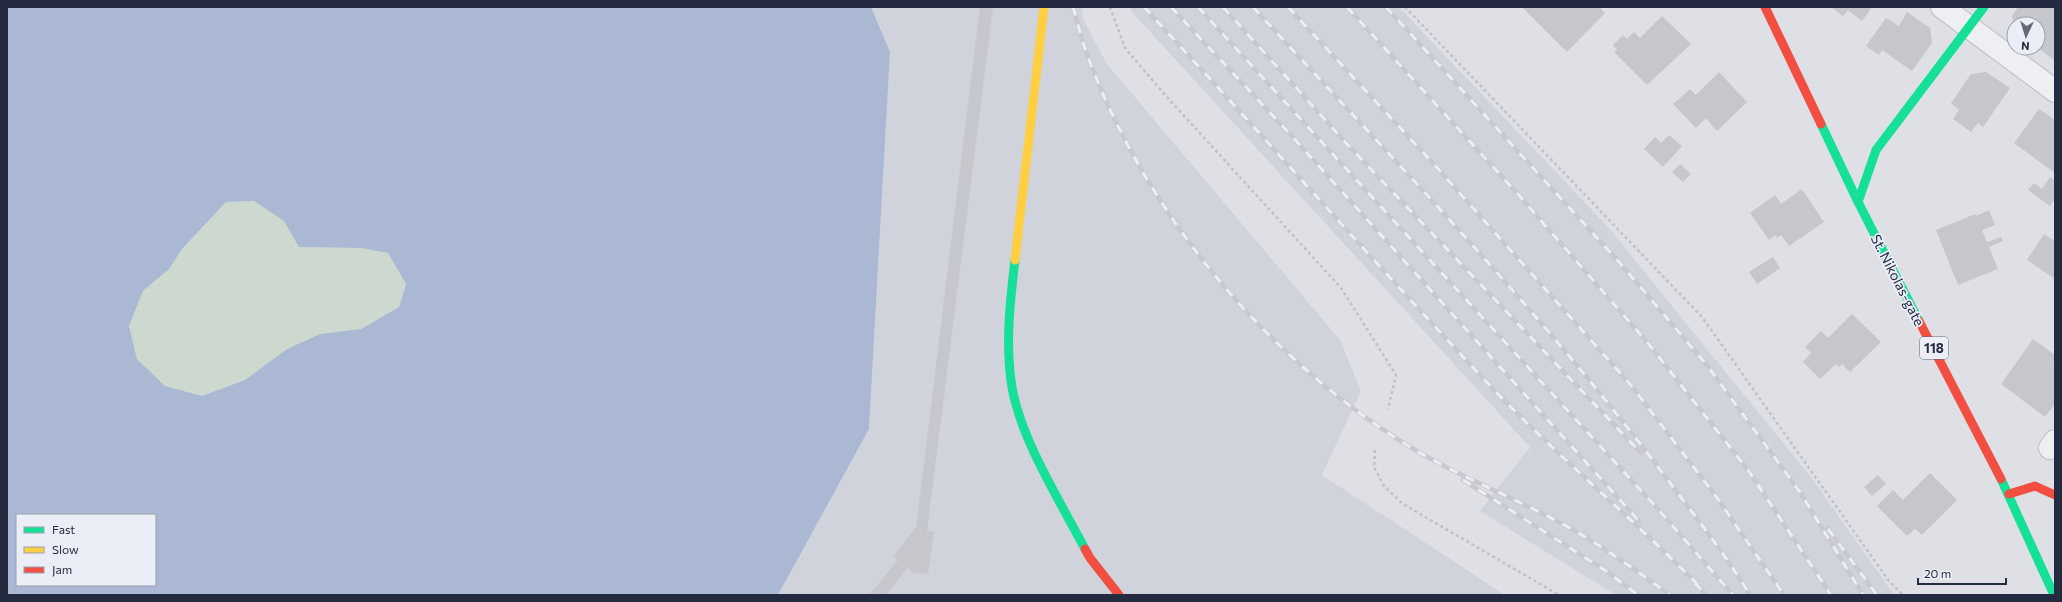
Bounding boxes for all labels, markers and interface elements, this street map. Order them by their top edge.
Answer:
north arrow [2006,16,2046,56]
text: N [2021,40,2030,53]
street label: St. Nikolas-gate [1868,231,1928,329]
road number: 118 [1920,337,1948,359]
legend [16,514,156,586]
text: Fast [52,522,75,536]
text: Slow [52,542,79,556]
scale bar [1918,560,2006,586]
text: Jam [52,562,72,577]
text: 20 m [1924,566,1951,580]

